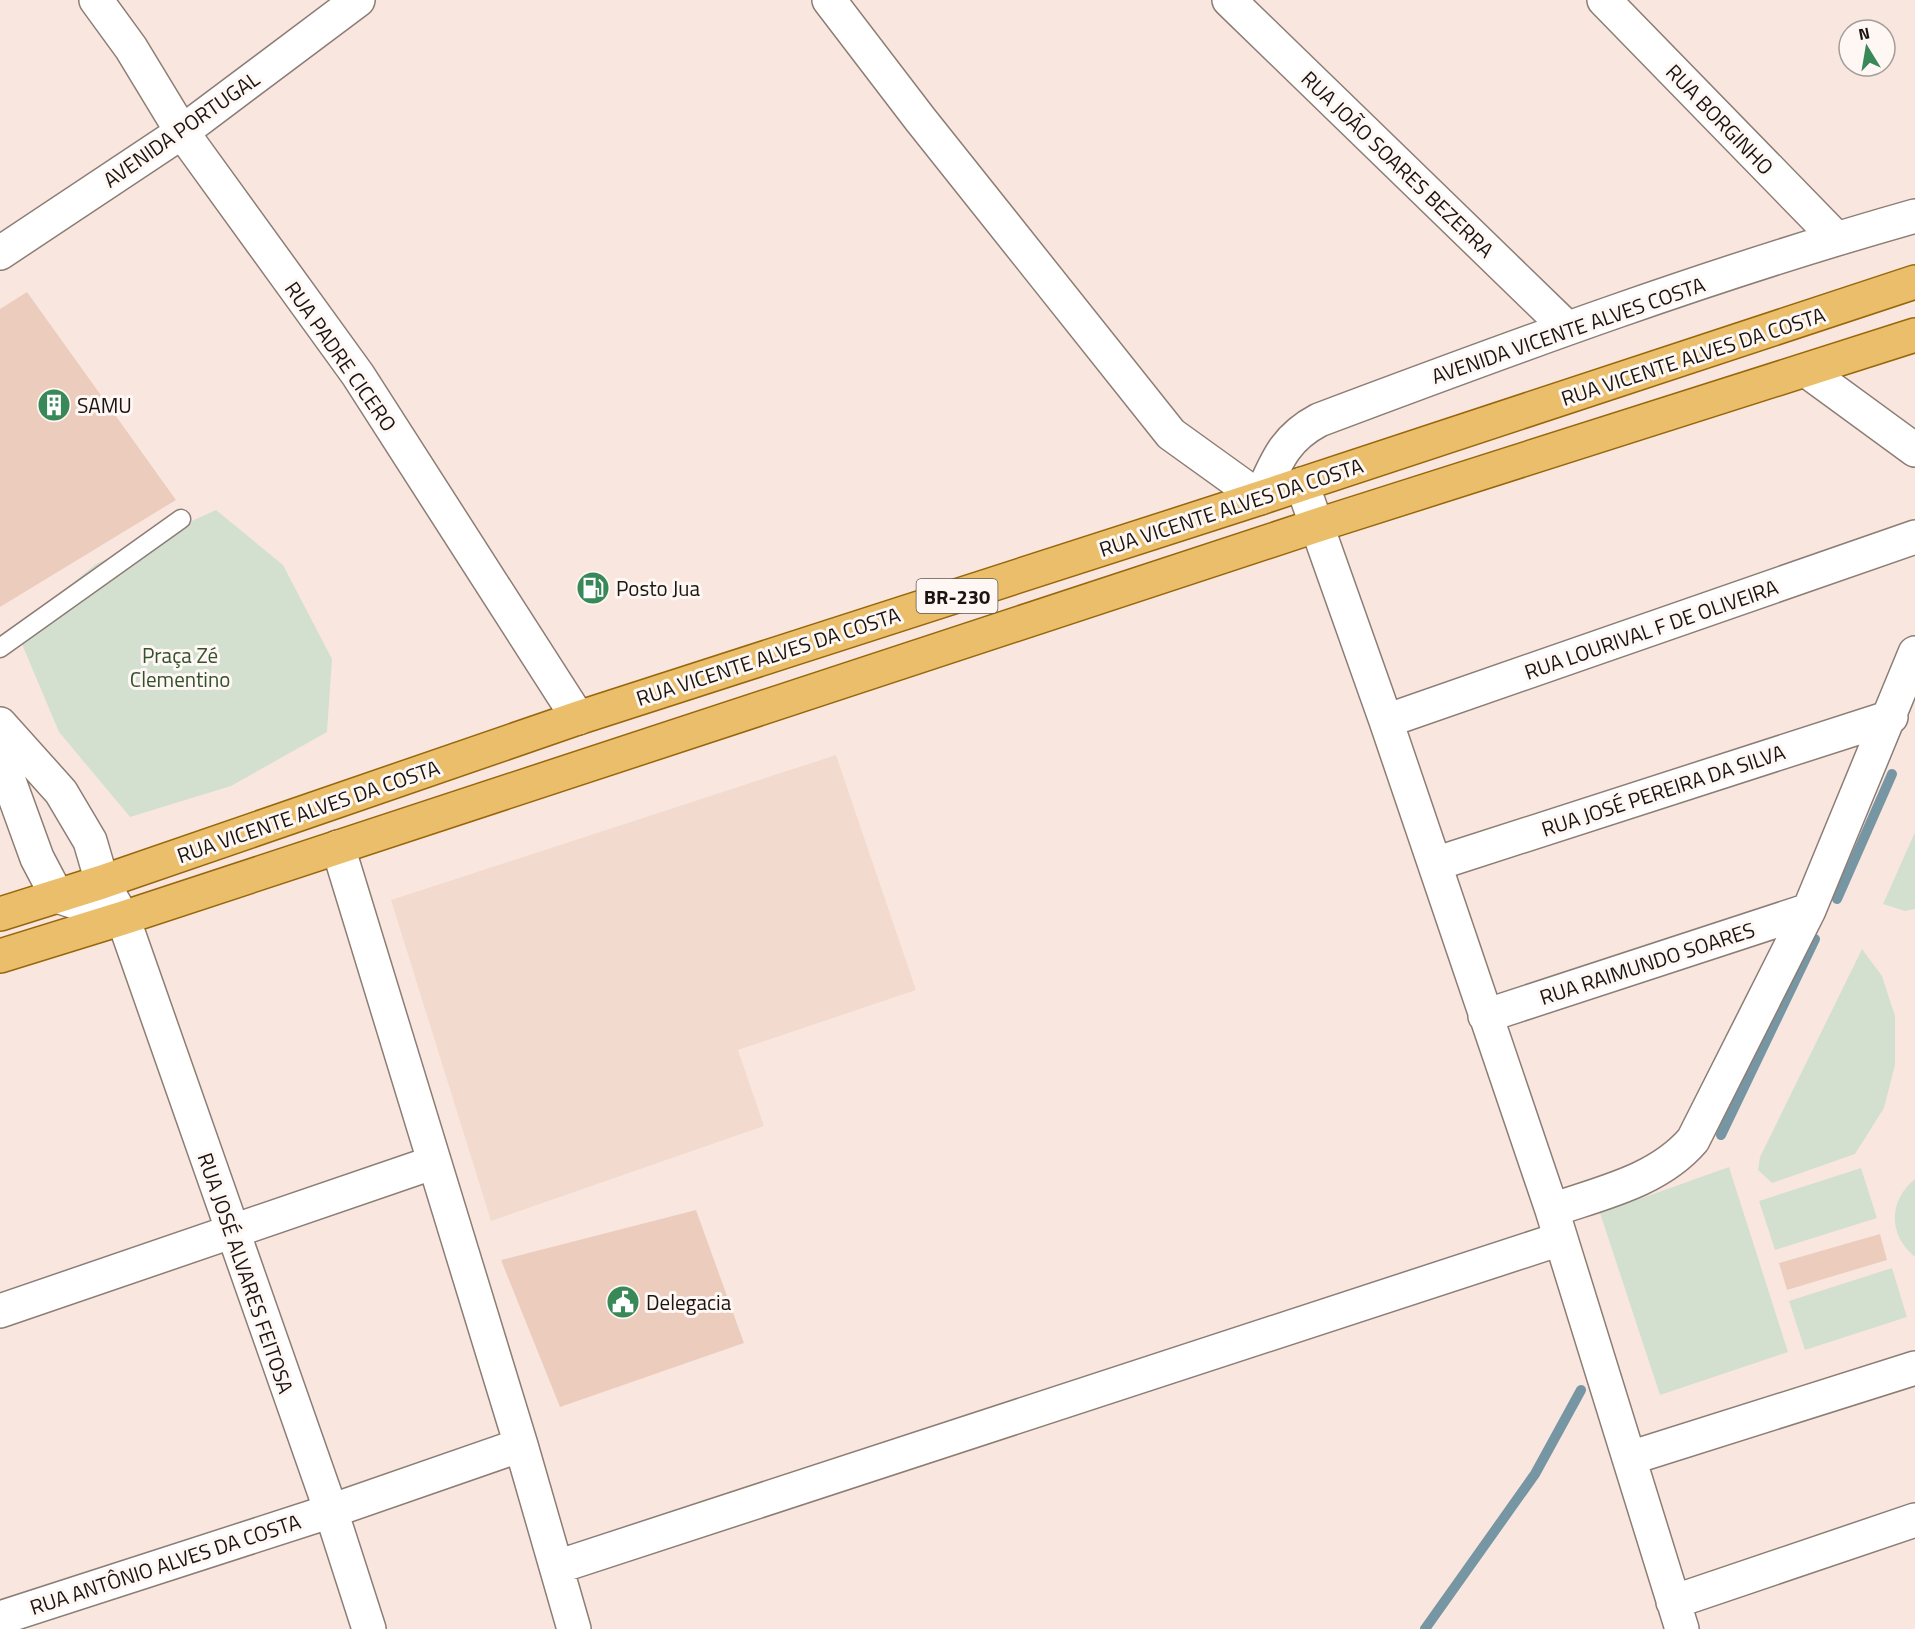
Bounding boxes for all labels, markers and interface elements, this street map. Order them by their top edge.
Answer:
north arrow [1837,18,1897,78]
text: N [1856,20,1872,46]
street label: RUA BORGINHO [1659,56,1781,182]
street label: AVENIDA PORTUGAL [96,63,266,195]
street label: RUA JOÃO SOARES BEZERRA [1294,63,1502,265]
street label: AVENIDA VICENTE ALVES COSTA [1427,268,1710,392]
street label: RUA PADRE CICERO [277,274,405,438]
street label: RUA VICENTE ALVES DA COSTA [1557,298,1830,414]
building icon: SAMU [36,387,72,423]
place label: SAMU [77,389,132,421]
street label: RUA VICENTE ALVES DA COSTA [1095,449,1368,565]
fuel station icon: Posto Jua [575,570,611,606]
street label: RUA LOURIVAL F DE OLIVEIRA [1520,570,1783,687]
place label: Posto Jua [616,572,701,604]
road number: BR-230 [916,579,998,613]
street label: RUA VICENTE ALVES DA COSTA [632,598,905,714]
park label: Praça Zé Clementino [130,639,230,695]
street label: RUA JOSÉ PEREIRA DA SILVA [1537,735,1789,845]
street label: RUA VICENTE ALVES DA COSTA [172,751,444,871]
street label: RUA RAIMUNDO SOARES [1535,913,1759,1013]
street label: RUA JOSÉ ALVARES FEITOSA [190,1148,302,1398]
public building icon: Delegacia [605,1284,641,1320]
place label: Delegacia [646,1286,732,1318]
street label: RUA ANTÔNIO ALVES DA COSTA [25,1505,305,1623]

